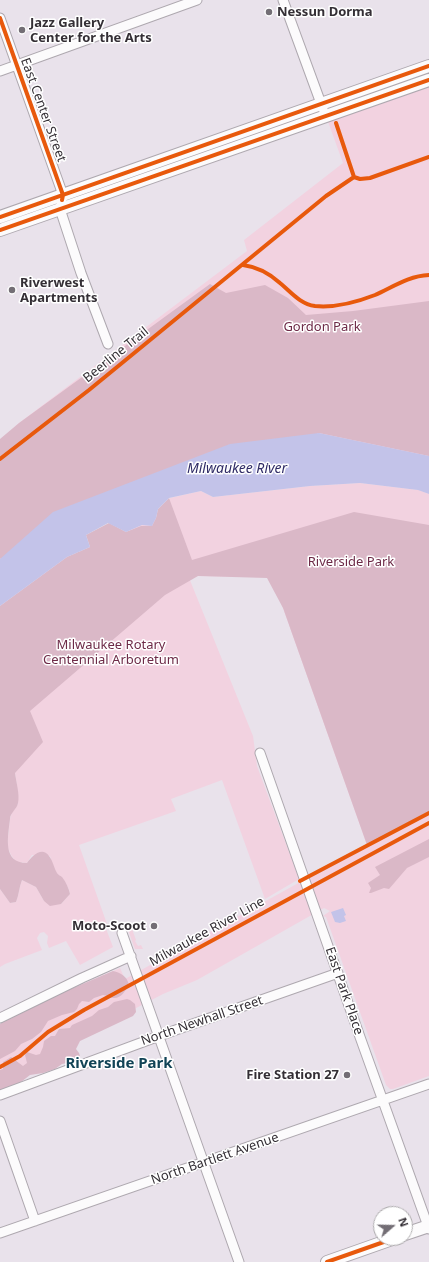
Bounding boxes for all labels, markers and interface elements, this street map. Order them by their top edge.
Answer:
place label: Nessun Dorma [277,4,373,20]
marker: Nessun Dorma [264,7,274,17]
place label: Jazz Gallery Center for the Arts [30,15,152,46]
marker: Jazz Gallery Center for the Arts [17,25,27,35]
street label: East Center Street [17,56,69,164]
place label: Riverwest Apartments [20,275,98,306]
marker: Riverwest Apartments [7,285,17,295]
park label: Gordon Park [283,319,361,335]
street label: Beerline Trail [80,324,152,386]
water label: Milwaukee River [187,461,287,477]
park label: Riverside Park [308,554,394,570]
park label: Milwaukee Rotary Centennial Arboretum [43,637,179,668]
street label: Milwaukee River Line [147,894,267,970]
place label: Moto-Scoot [72,918,146,934]
marker: Moto-Scoot [149,921,159,931]
street label: East Park Place [322,945,366,1037]
street label: North Newhall Street [139,993,265,1049]
district label: Riverside Park [65,1055,173,1073]
place label: Fire Station 27 [246,1067,339,1083]
marker: Fire Station 27 [342,1070,352,1080]
street label: North Bartlett Avenue [149,1130,281,1188]
north arrow [373,1206,413,1246]
text: N [395,1215,412,1229]

